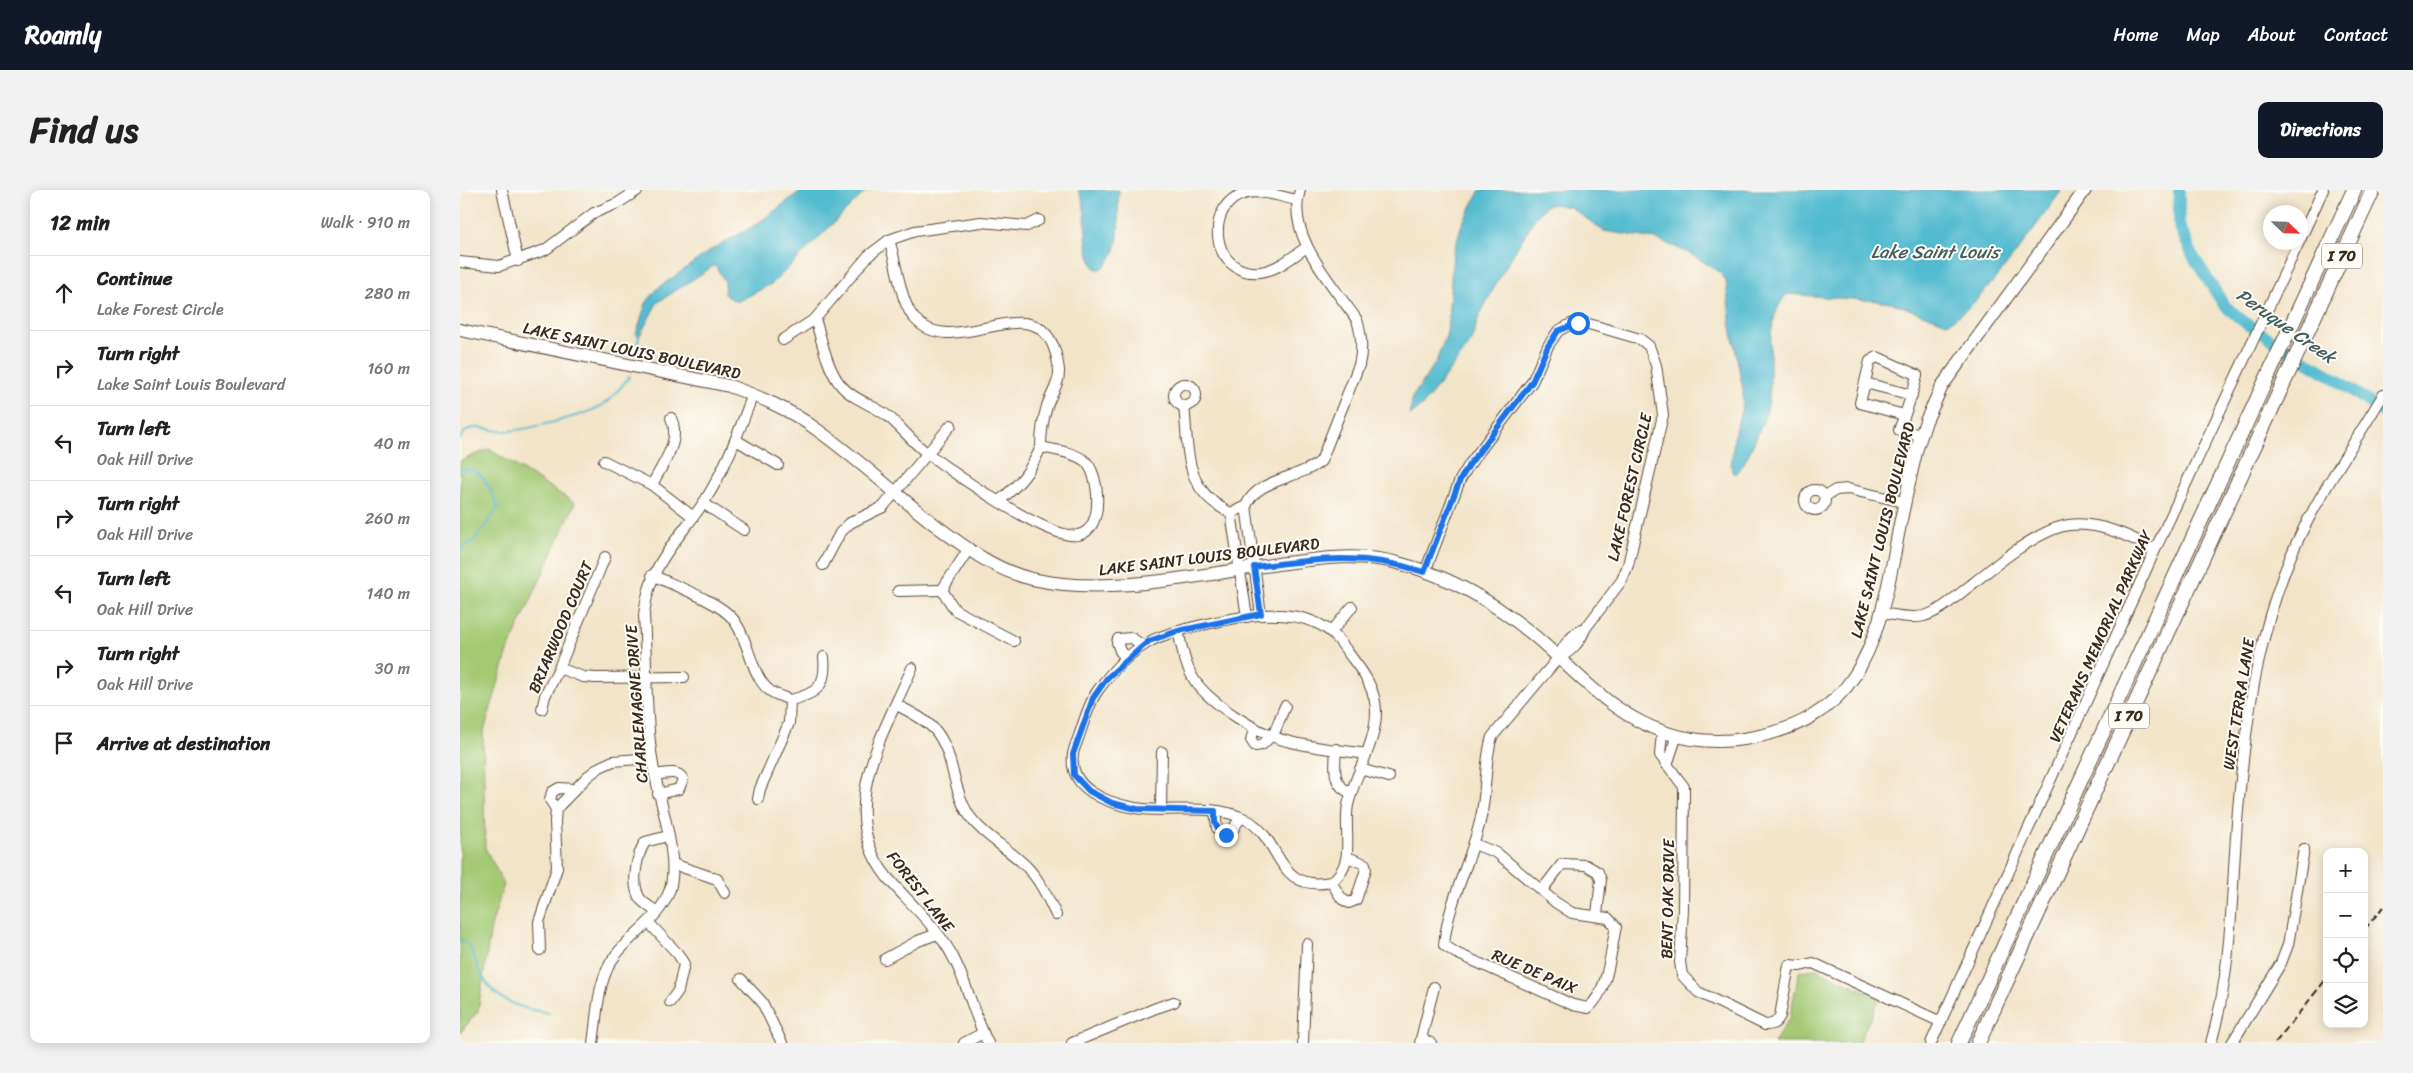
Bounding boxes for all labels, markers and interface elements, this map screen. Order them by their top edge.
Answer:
text: Roamly [25,14,101,56]
text: Home [2114,19,2159,51]
text: Map [2187,19,2220,51]
text: About [2248,19,2296,51]
text: Contact [2324,19,2388,51]
text: Find us [30,99,138,161]
button: Directions [2258,102,2383,158]
text: 12 min [50,204,110,242]
north arrow [2263,205,2308,250]
text: Walk · 910 m [321,208,410,237]
water label: Lake Saint Louis [1871,236,2002,268]
road number: I 70 [2322,244,2362,268]
text: Continue [97,262,173,295]
icon: ahead [50,279,78,307]
text: 280 m [365,279,410,308]
water label: Peruque Creek [2229,280,2345,374]
text: Lake Forest Circle [97,295,224,324]
route start [1567,312,1590,335]
street label: LAKE SAINT LOUIS BOULEVARD [520,313,744,388]
text: Turn right [97,337,179,370]
icon: right [50,354,78,382]
text: 160 m [367,354,410,383]
text: Lake Saint Louis Boulevard [97,370,285,399]
street label: LAKE FOREST CIRCLE [1598,409,1661,564]
text: Turn left [97,412,170,445]
street label: LAKE SAINT LOUIS BOULEVARD [1842,419,1924,641]
icon: left [50,429,78,457]
text: 40 m [373,429,410,458]
text: Oak Hill Drive [97,445,193,474]
text: Turn right [97,487,179,520]
icon: right [50,504,78,532]
text: 260 m [365,504,410,533]
text: Oak Hill Drive [97,520,193,549]
street label: VETERANS MEMORIAL PARKWAY [2040,524,2161,747]
street label: LAKE SAINT LOUIS BOULEVARD [1097,529,1321,584]
street label: BRIARWOOD COURT [520,555,602,698]
text: Turn left [97,562,170,595]
icon: left [50,579,78,607]
text: 140 m [367,579,410,608]
text: Oak Hill Drive [97,595,193,624]
street label: CHARLEMAGNE DRIVE [616,623,656,784]
street label: WEST TERRA LANE [2214,635,2263,772]
text: Turn right [97,637,179,670]
icon: right [50,654,78,682]
text: 30 m [375,654,410,683]
text: Oak Hill Drive [97,670,193,699]
road number: I 70 [2109,704,2149,728]
text: Arrive at destination [97,727,270,760]
icon: arrive [50,729,78,757]
route end [1215,824,1238,847]
street label: BENT OAK DRIVE [1652,838,1683,959]
street label: FOREST LANE [879,844,963,939]
map controls [2323,848,2368,1028]
button: + [2323,848,2368,893]
button: − [2323,893,2368,938]
button: locate [2323,938,2368,983]
street label: RUE DE PAIX [1487,940,1583,1003]
button: layers [2323,983,2368,1028]

